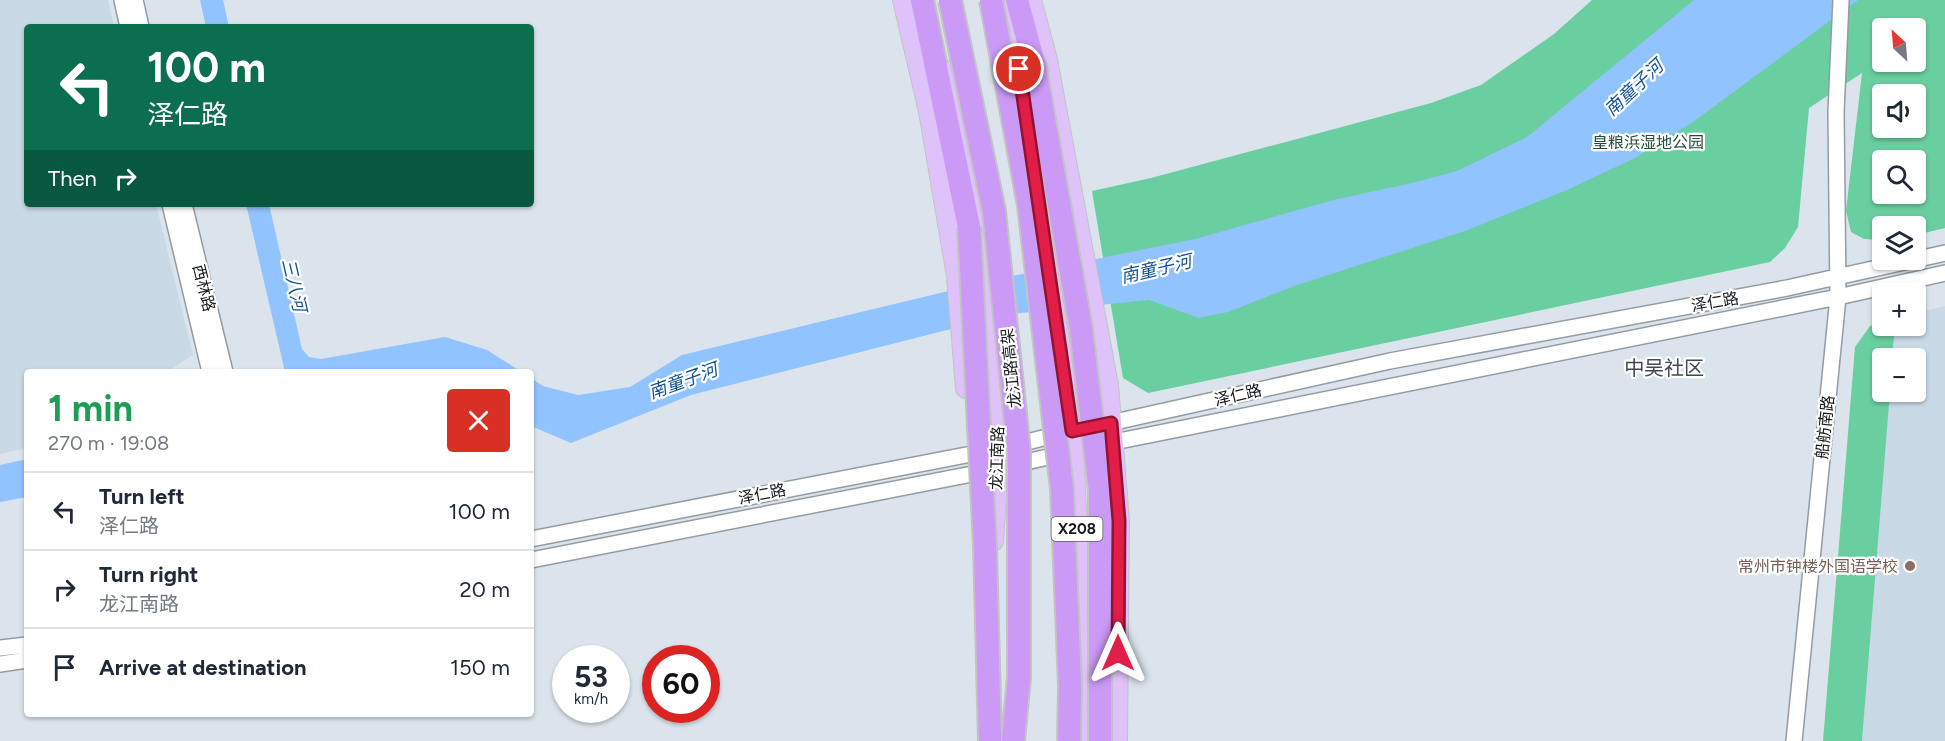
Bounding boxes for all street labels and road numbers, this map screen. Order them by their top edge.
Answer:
street label: 西林路 [189,262,219,314]
street label: 泽仁路 [1690,288,1740,316]
street label: 龙江路高架 [997,327,1025,409]
street label: 泽仁路 [1212,380,1264,410]
street label: 船舫南路 [1812,394,1838,460]
street label: 龙江南路 [986,426,1008,490]
street label: 泽仁路 [737,480,787,508]
road number: X208 [1052,517,1102,541]

